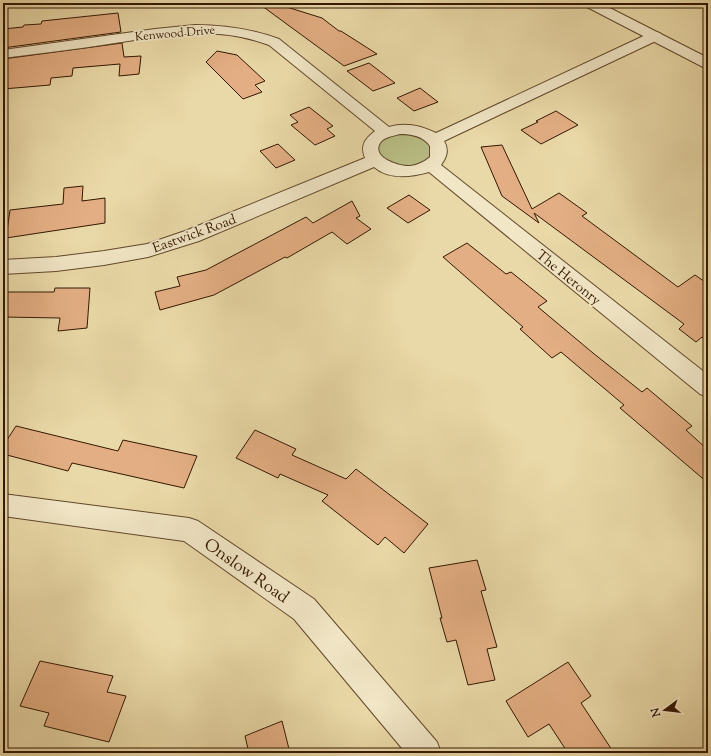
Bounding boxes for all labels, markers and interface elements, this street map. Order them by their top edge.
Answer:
street label: Kenwood Drive [134,21,216,46]
street label: Eastwick Road [150,210,239,259]
street label: The Heronry [531,246,604,311]
street label: Onslow Road [198,533,294,610]
north arrow [645,690,685,730]
text: N [647,706,665,720]

